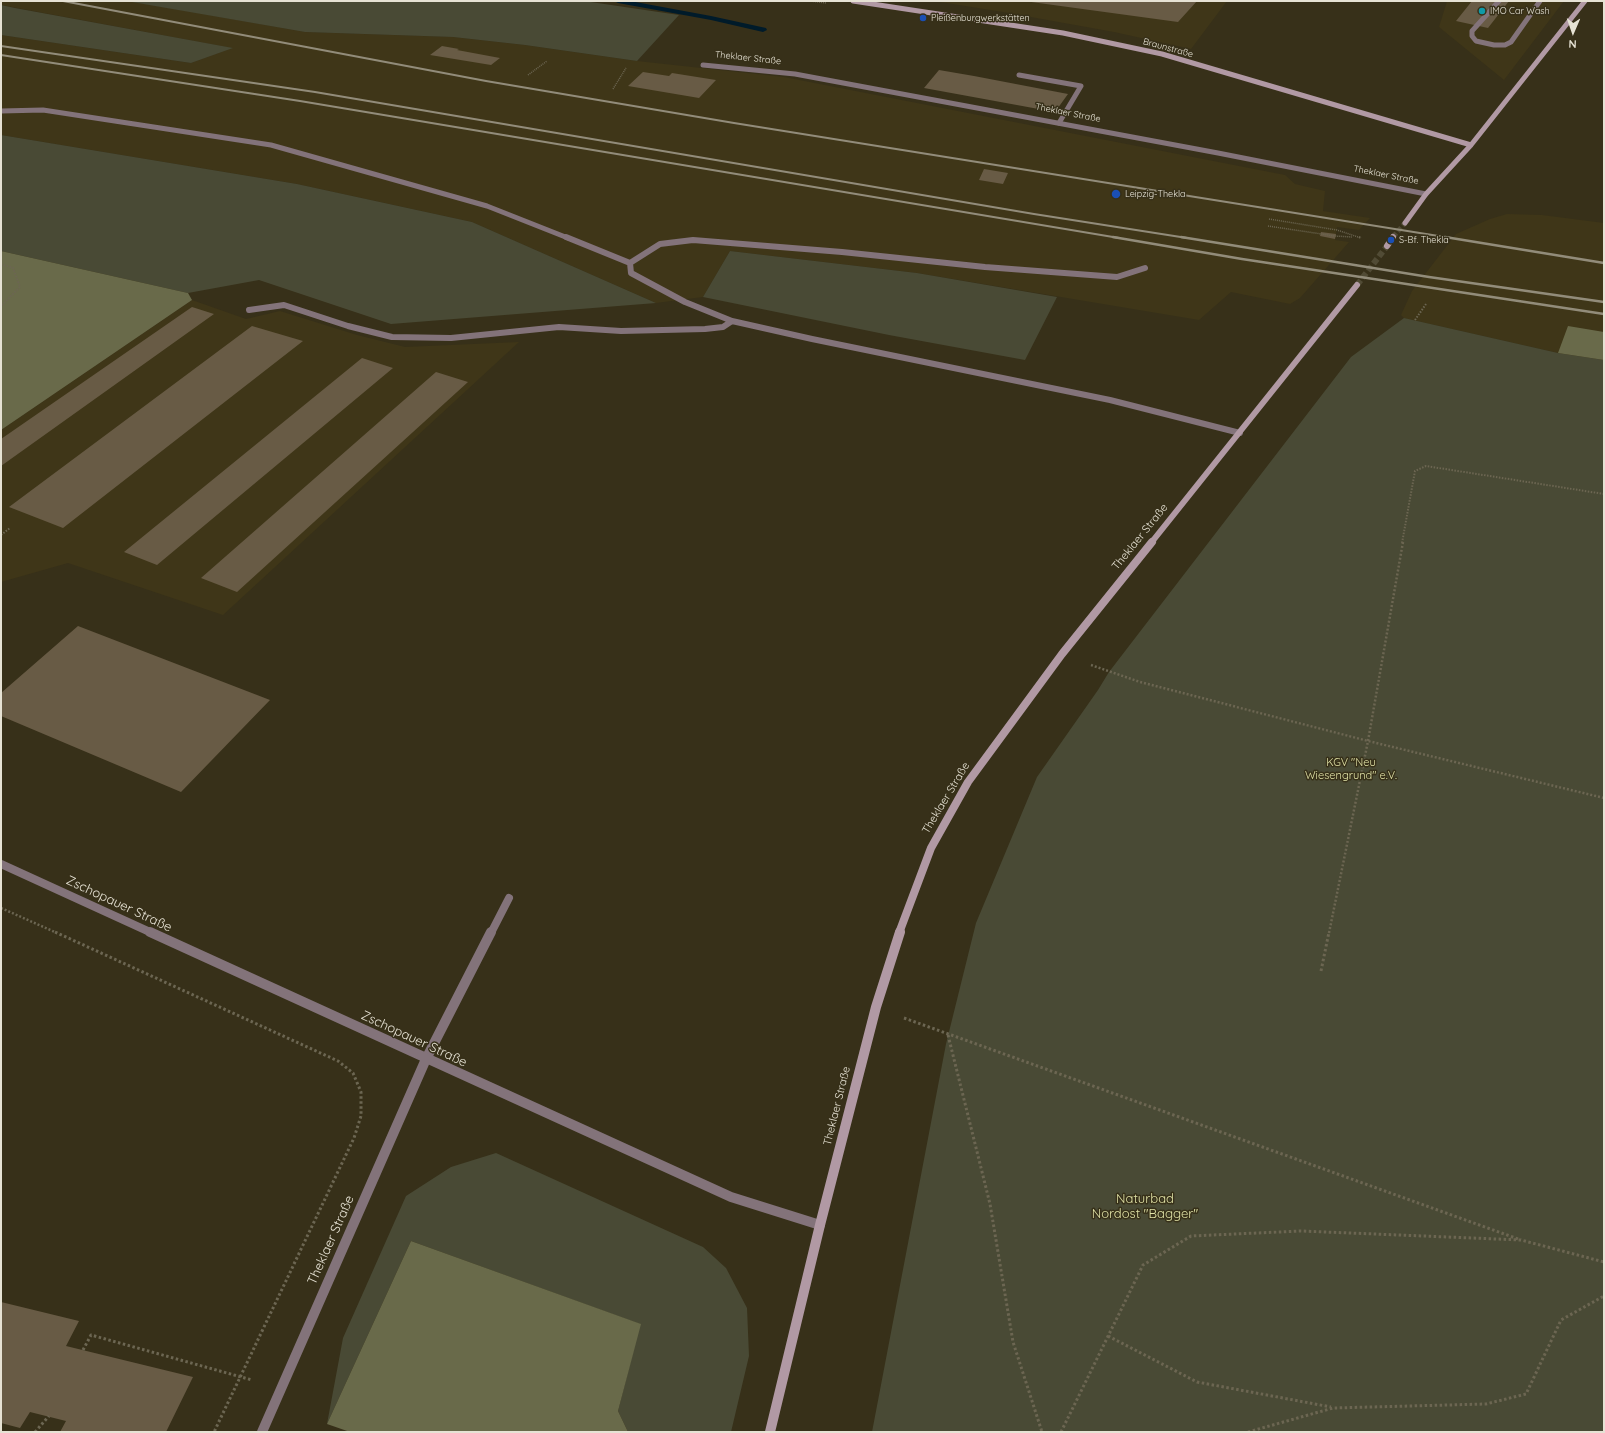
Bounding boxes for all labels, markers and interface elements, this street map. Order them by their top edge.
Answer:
marker: IMO Car Wash [1477,6,1487,16]
place label: IMO Car Wash [1490,6,1550,16]
north arrow [1553,12,1593,52]
marker: Pleißenburgwerkstätten [918,13,928,23]
place label: Pleißenburgwerkstätten [931,13,1030,23]
street label: Braunstraße [1142,36,1194,60]
text: N [1568,37,1577,51]
street label: Theklaer Straße [714,49,782,67]
street label: Theklaer Straße [1034,101,1102,125]
street label: Theklaer Straße [1352,163,1420,187]
marker: Leipzig-Thekla [1110,188,1122,200]
place label: Leipzig-Thekla [1125,189,1185,199]
marker: S-Bf. Thekla [1386,235,1396,245]
place label: S-Bf. Thekla [1399,235,1449,245]
street label: Theklaer Straße [1109,501,1171,573]
park label: KGV "Neu Wiesengrund" e.V. [1305,756,1397,782]
street label: Theklaer Straße [919,760,973,836]
street label: Zschopauer Straße [64,873,174,935]
street label: Zschopauer Straße [359,1008,469,1070]
street label: Theklaer Straße [821,1065,853,1147]
park label: Naturbad Nordost "Bagger" [1092,1191,1198,1222]
street label: Theklaer Straße [304,1193,358,1287]

